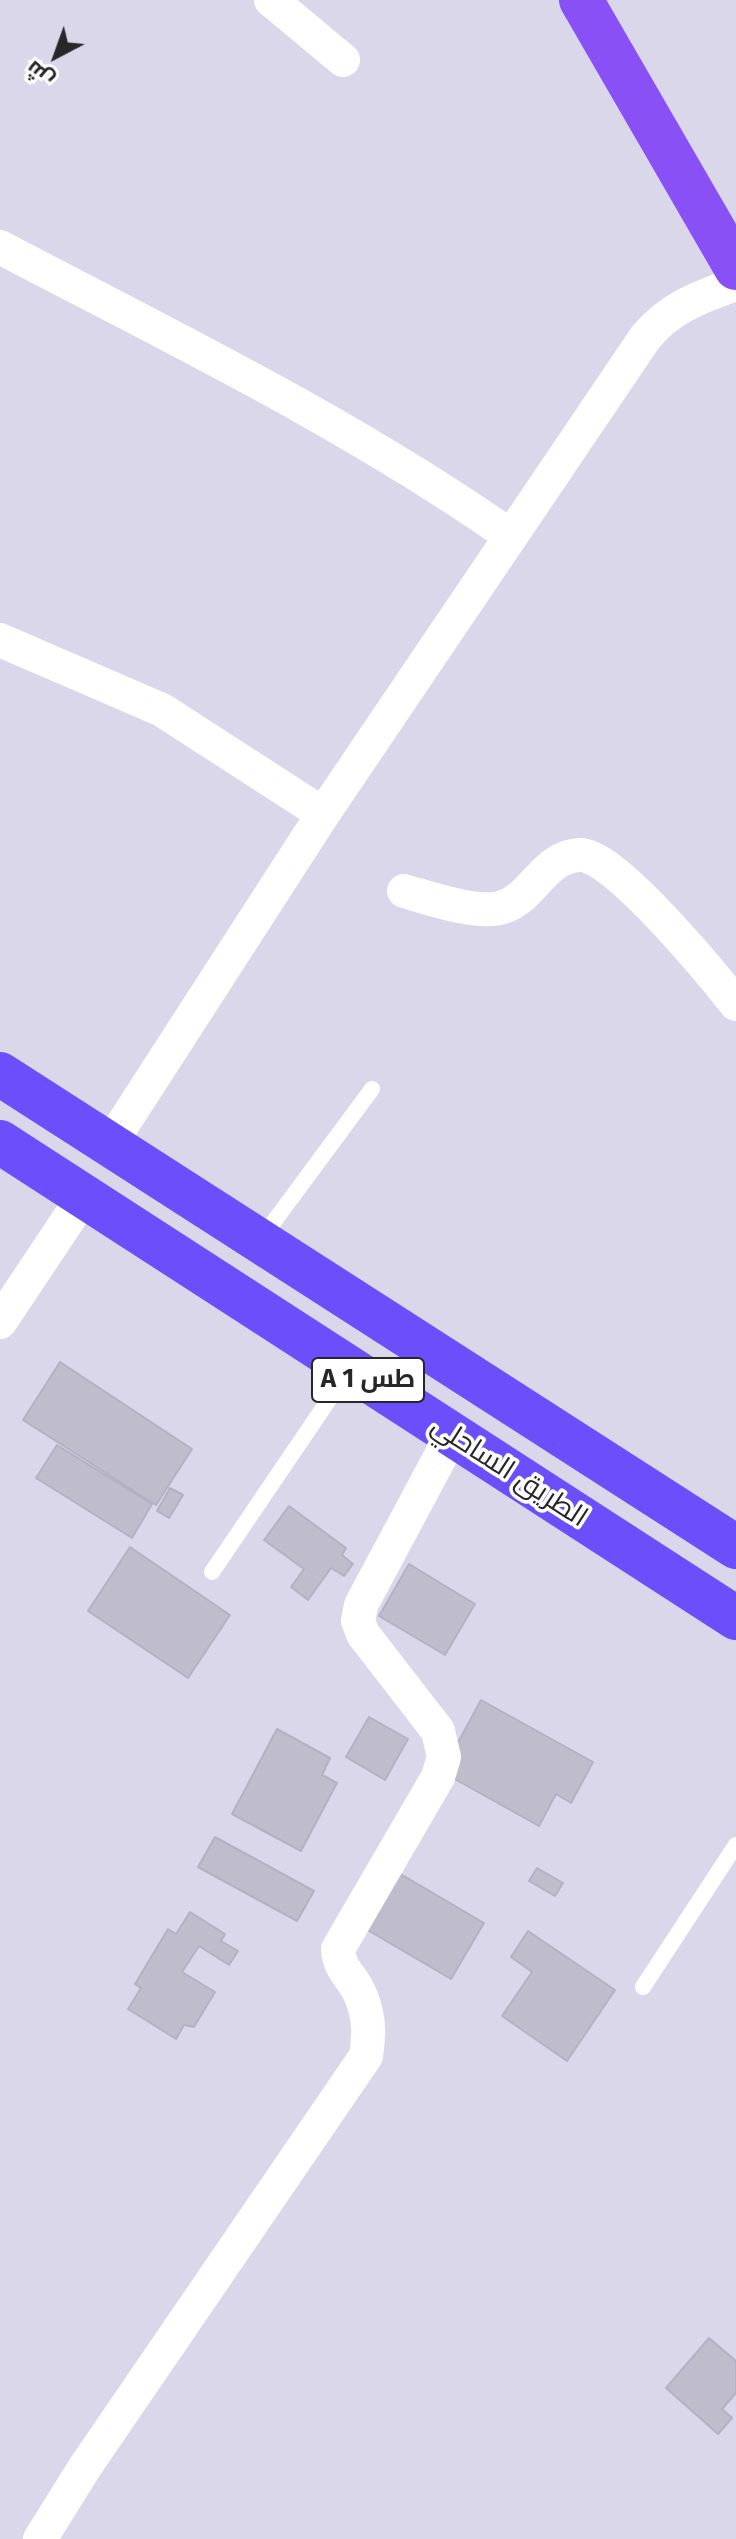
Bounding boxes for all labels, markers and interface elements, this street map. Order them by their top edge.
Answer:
north arrow [16,16,96,96]
text: ش [20,55,59,94]
road number: A 1 طس [312,1358,424,1402]
street label: الطريق الساحلي [425,1409,593,1535]

